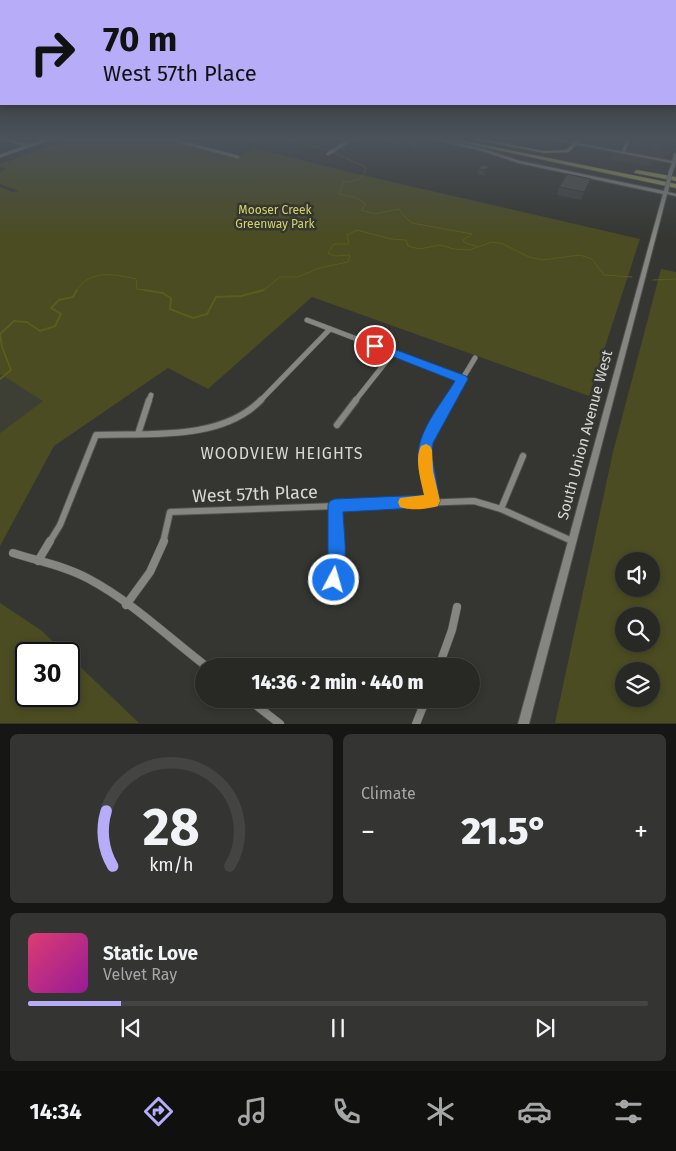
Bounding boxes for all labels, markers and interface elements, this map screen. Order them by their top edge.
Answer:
text: 70 m [103,18,177,60]
icon: right [20,20,85,85]
text: West 57th Place [103,60,257,87]
park label: Mooser Creek Greenway Park [235,203,316,231]
pin [354,325,396,367]
icon: arrive [361,332,389,360]
street label: South Union Avenue West [554,348,616,522]
district label: WOODVIEW HEIGHTS [200,444,364,463]
street label: West 57th Place [192,481,318,507]
map controls [615,552,660,707]
button: sound [615,552,660,597]
position arrow [307,553,359,605]
button: search [615,607,660,652]
speed limit sign: 30 [15,642,80,707]
button: layers [615,662,660,707]
text: 14:36 · 2 min · 440 m [251,671,424,694]
text: Climate [361,784,416,803]
text: 28 [143,796,200,859]
text: 21.5° [461,808,548,854]
text: − [361,815,375,848]
text: + [634,815,648,848]
text: km/h [149,854,194,876]
text: Static Love [103,942,198,965]
text: Velvet Ray [103,965,177,984]
icon: previous [117,1014,145,1042]
icon: pause [324,1014,352,1042]
icon: next [531,1014,559,1042]
icon: directions [141,1094,176,1129]
icon: music [235,1094,270,1129]
icon: phone [329,1094,364,1129]
icon: climate [423,1094,458,1129]
icon: car [517,1094,552,1129]
icon: filters [611,1094,646,1129]
text: 14:34 [30,1098,82,1125]

